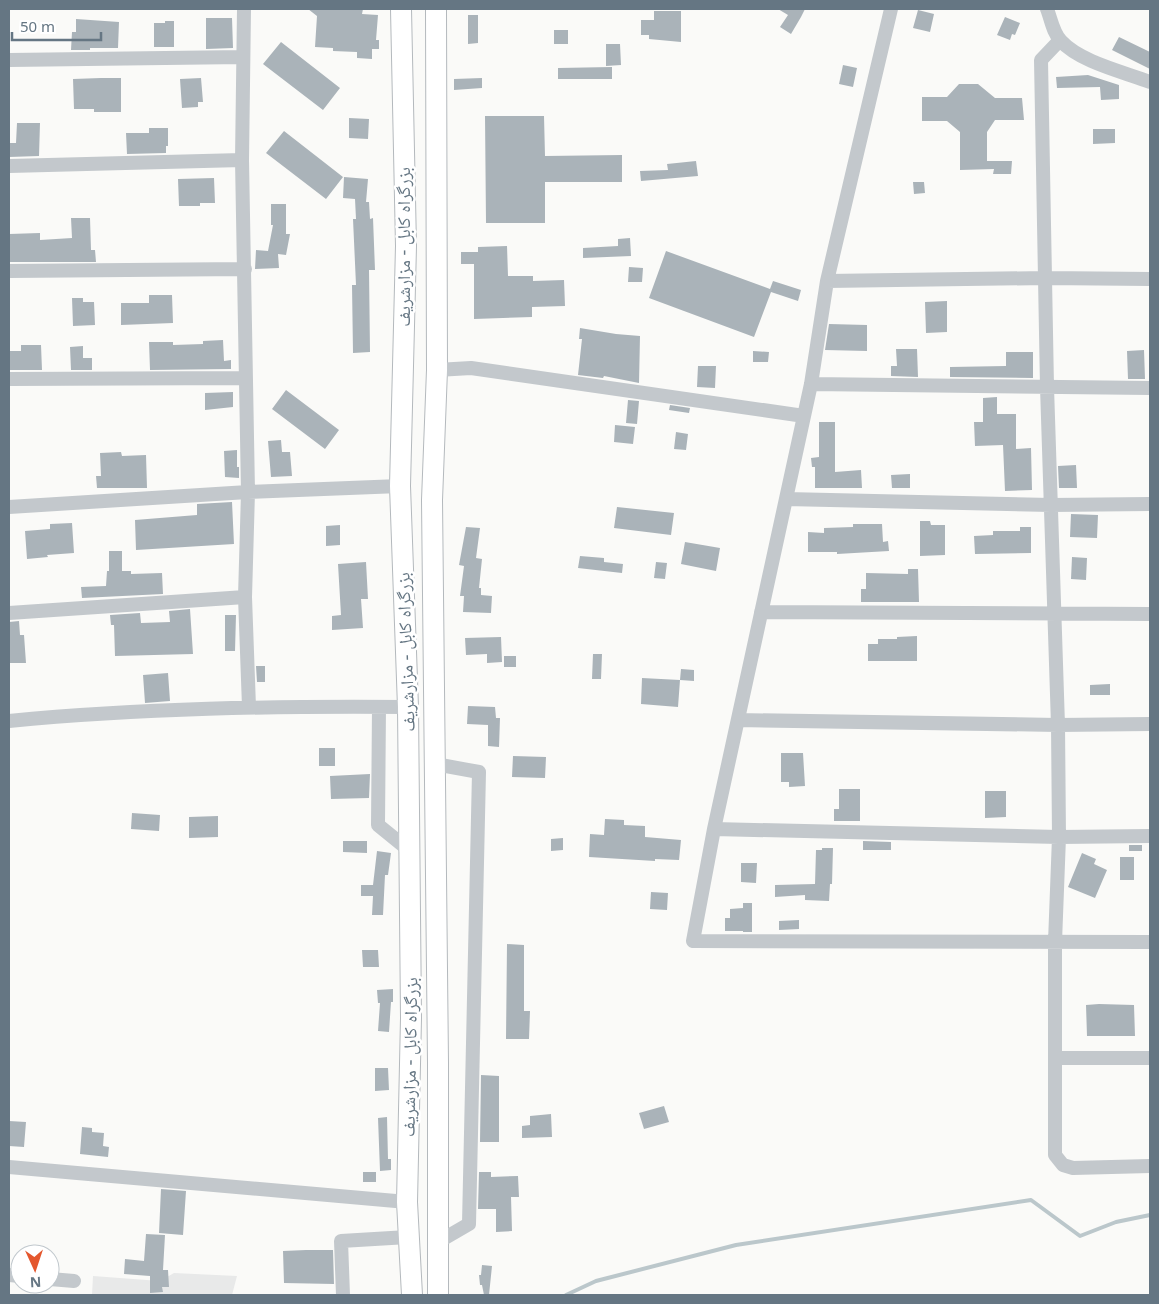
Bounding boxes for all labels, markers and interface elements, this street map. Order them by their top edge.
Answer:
scale bar [12,10,101,42]
text: 50 m [20,16,55,36]
street label: بزرگراه کابل - مزارشریف [391,167,415,327]
street label: بزرگراه کابل - مزارشریف [390,572,420,732]
street label: بزرگراه کابل - مزارشریف [396,977,422,1137]
north arrow [10,1244,60,1294]
text: N [30,1273,42,1292]

